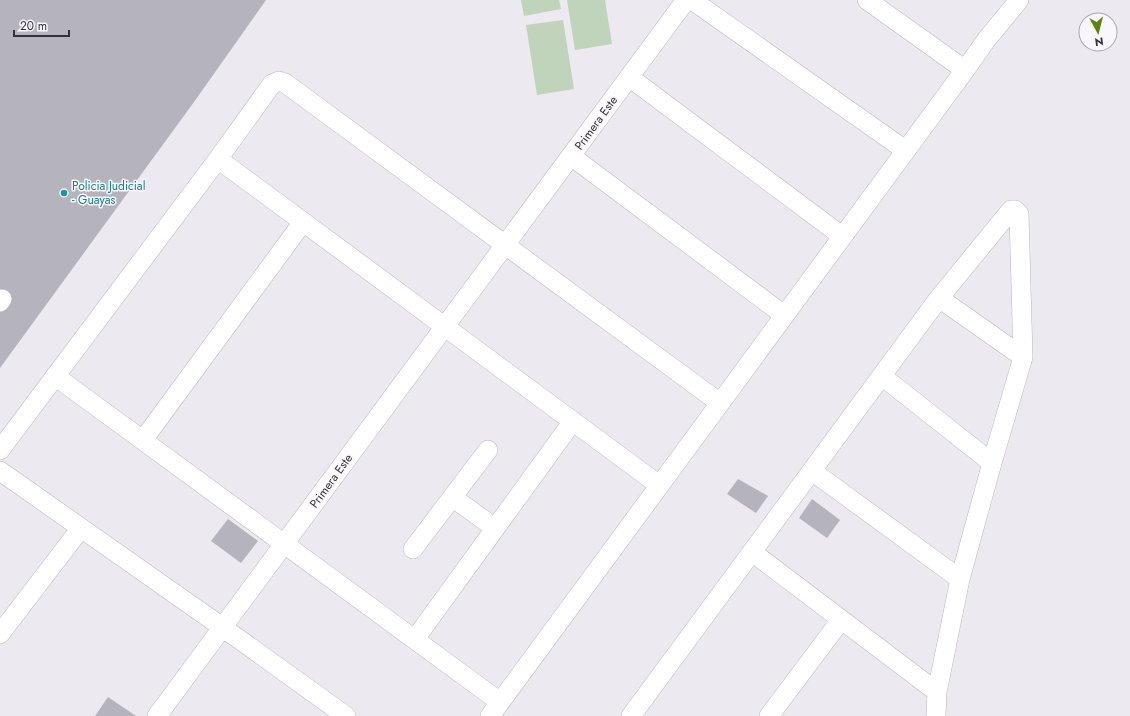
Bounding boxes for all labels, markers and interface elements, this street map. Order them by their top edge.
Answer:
scale bar [14,12,69,38]
north arrow [1078,12,1118,52]
text: 20 m [20,17,47,35]
text: N [1094,33,1105,50]
street label: Primera Este [570,92,622,154]
place label: Policia Judicial - Guayas [72,177,145,209]
marker: Policia Judicial - Guayas [59,188,69,198]
street label: Primera Este [305,450,357,512]

